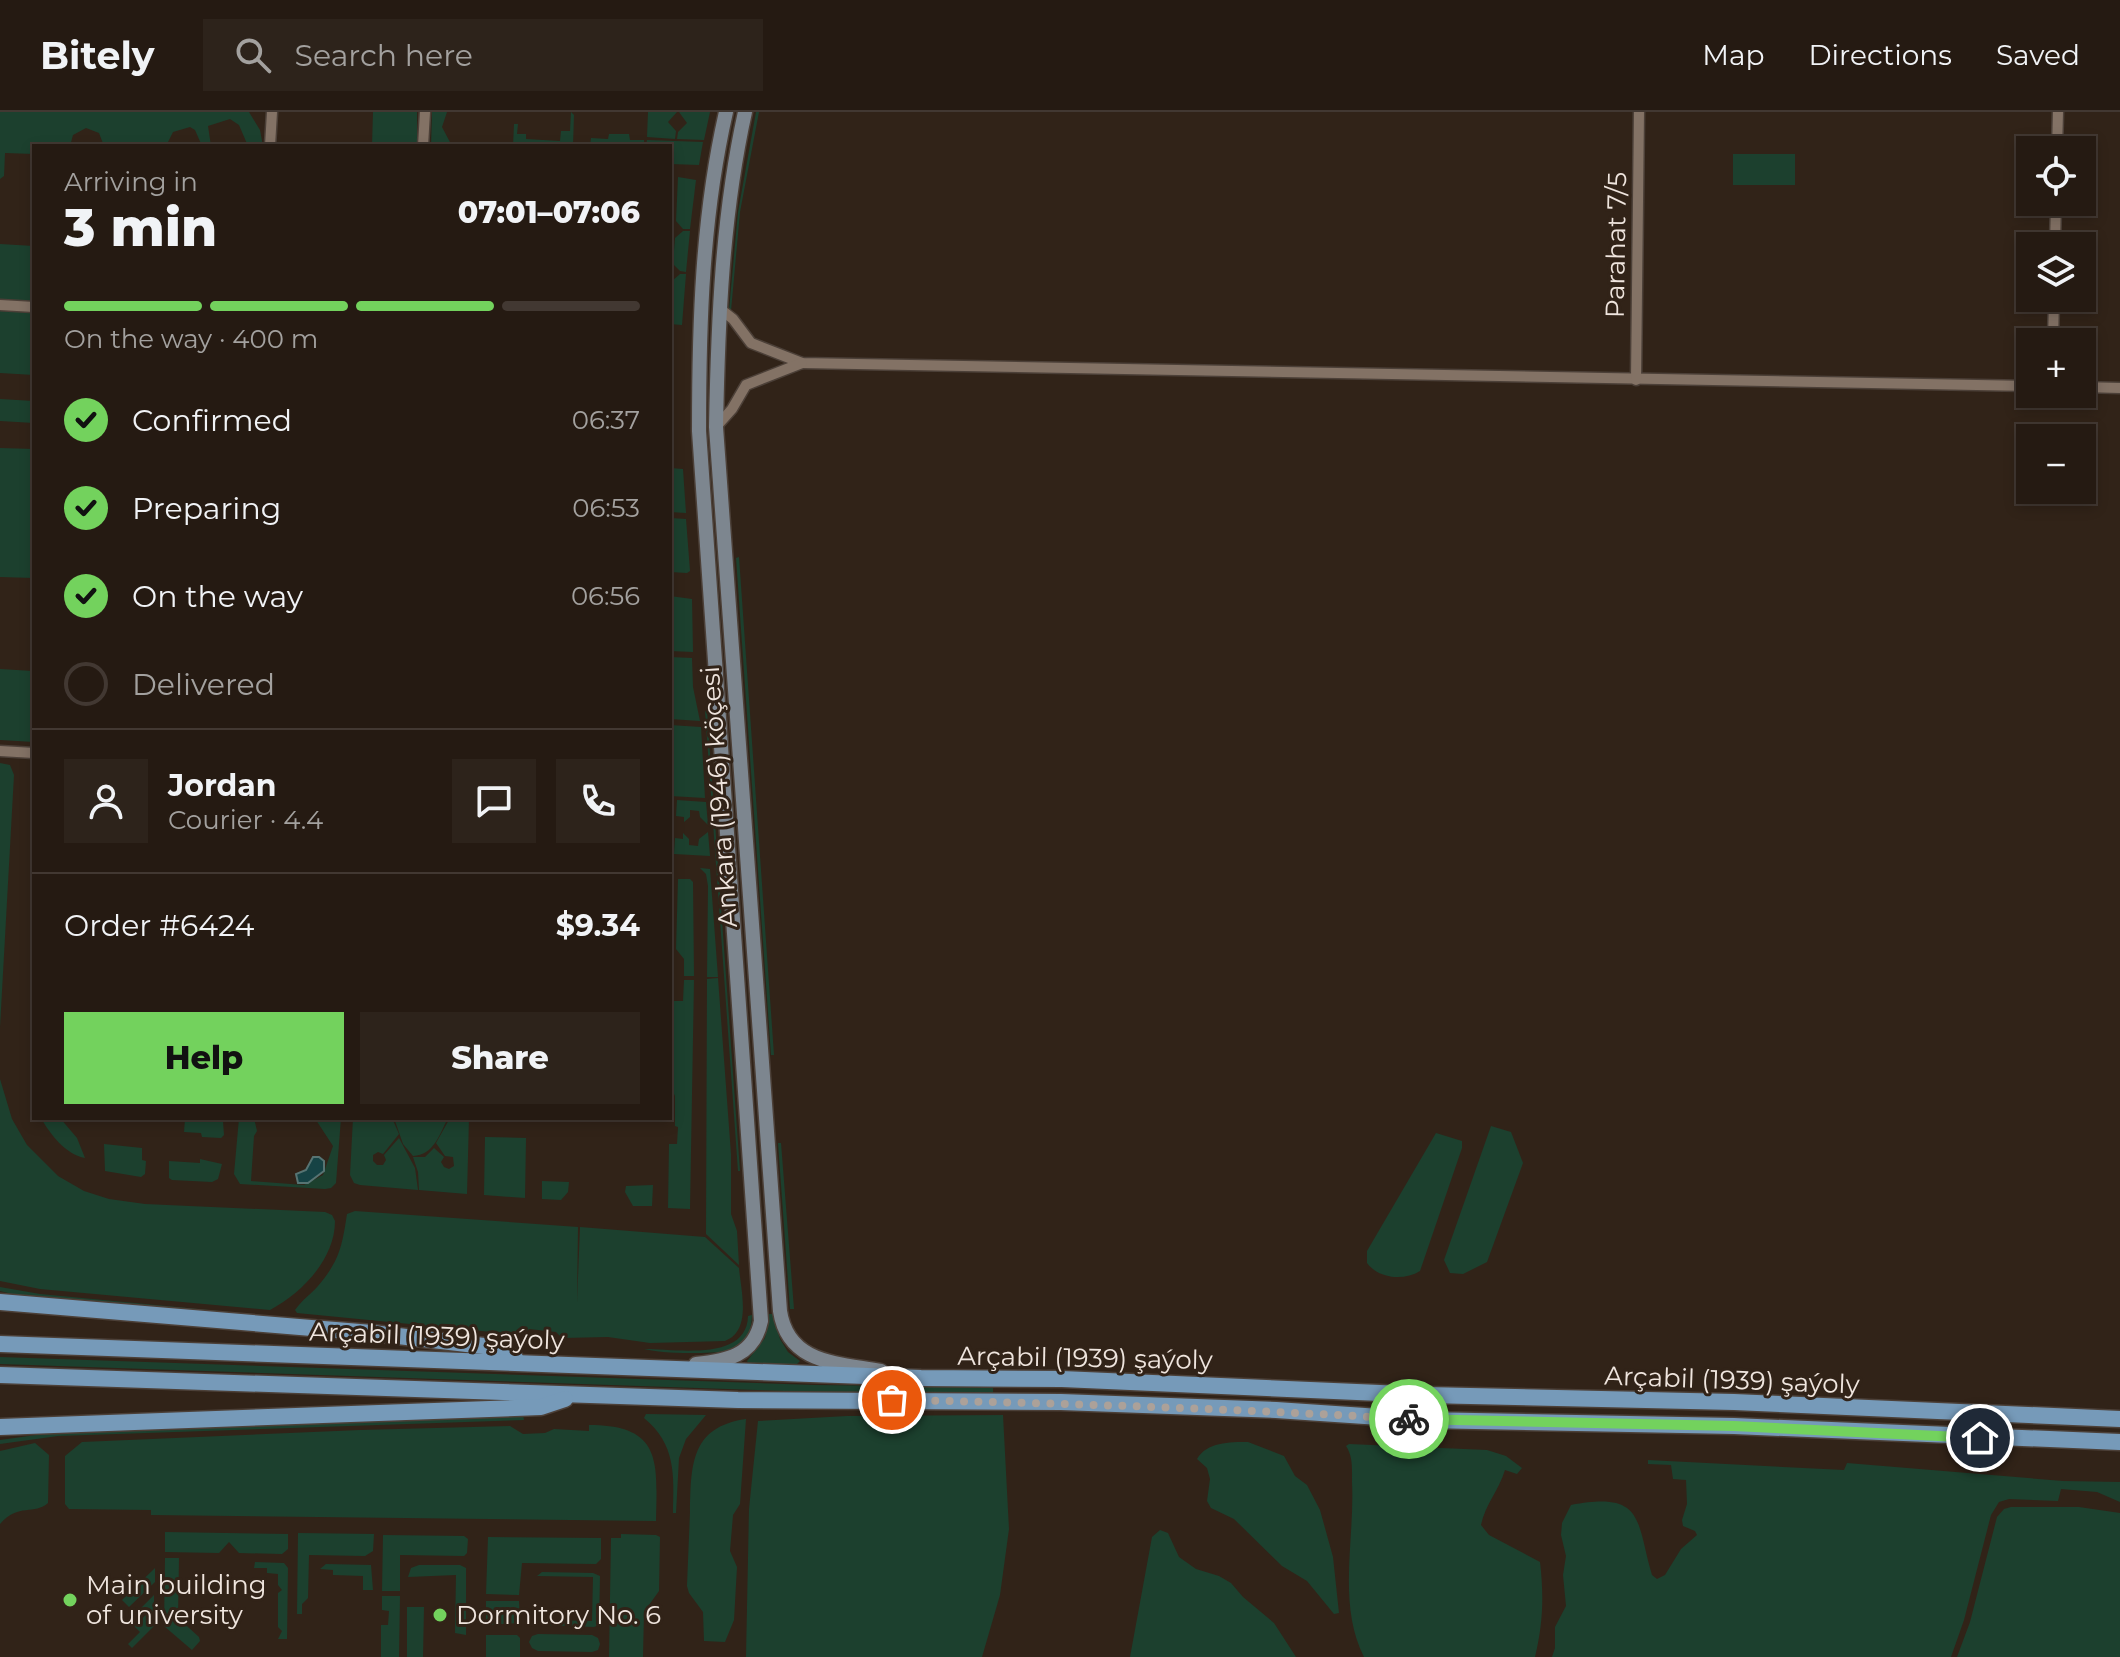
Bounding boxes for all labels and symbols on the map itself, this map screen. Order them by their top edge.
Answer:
street label: Parahat 7/5 [1599,172,1633,318]
street label: Ankara (1946) köçesi [694,665,744,929]
street label: Arçabil (1939) şaýoly [309,1316,566,1356]
street label: Arçabil (1939) şaýoly [957,1340,1214,1376]
street label: Arçabil (1939) şaýoly [1604,1360,1861,1400]
pin [858,1366,926,1434]
courier [1369,1379,1449,1459]
pin [1946,1404,2014,1472]
place label: Main building of university [86,1569,267,1631]
marker: Main building of university [61,1591,79,1609]
place label: Dormitory No. 6 [456,1599,661,1631]
marker: Dormitory No. 6 [431,1606,449,1624]

